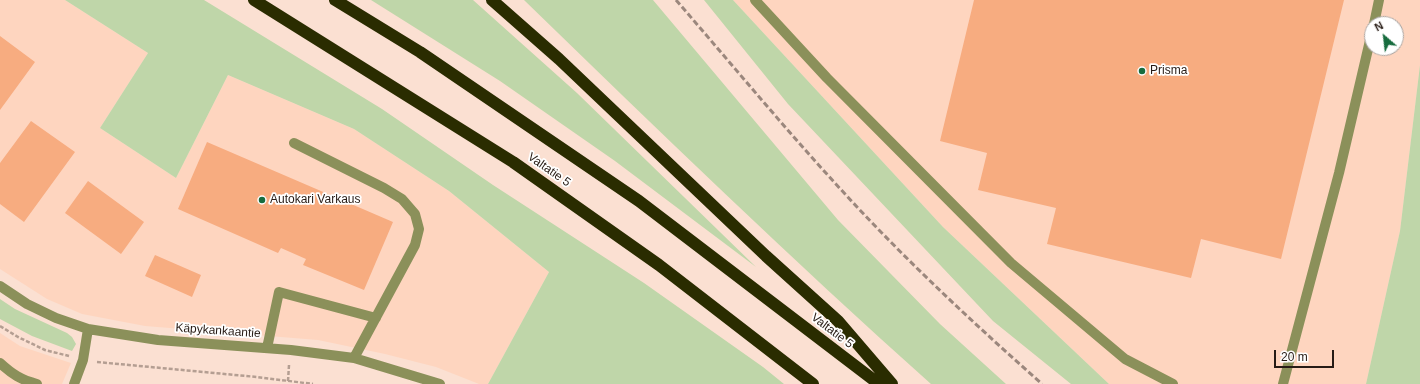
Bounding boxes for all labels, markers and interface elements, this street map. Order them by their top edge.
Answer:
north arrow [1364,16,1404,56]
text: N [1373,19,1385,33]
place label: Prisma [1150,64,1187,78]
marker: Prisma [1137,66,1147,76]
street label: Valtatie 5 [525,150,573,190]
place label: Autokari Varkaus [270,193,360,207]
marker: Autokari Varkaus [257,195,267,205]
street label: Valtatie 5 [808,310,856,352]
street label: Käpykankaantie [175,321,261,341]
scale bar [1276,342,1336,368]
text: 20 m [1281,350,1308,364]

